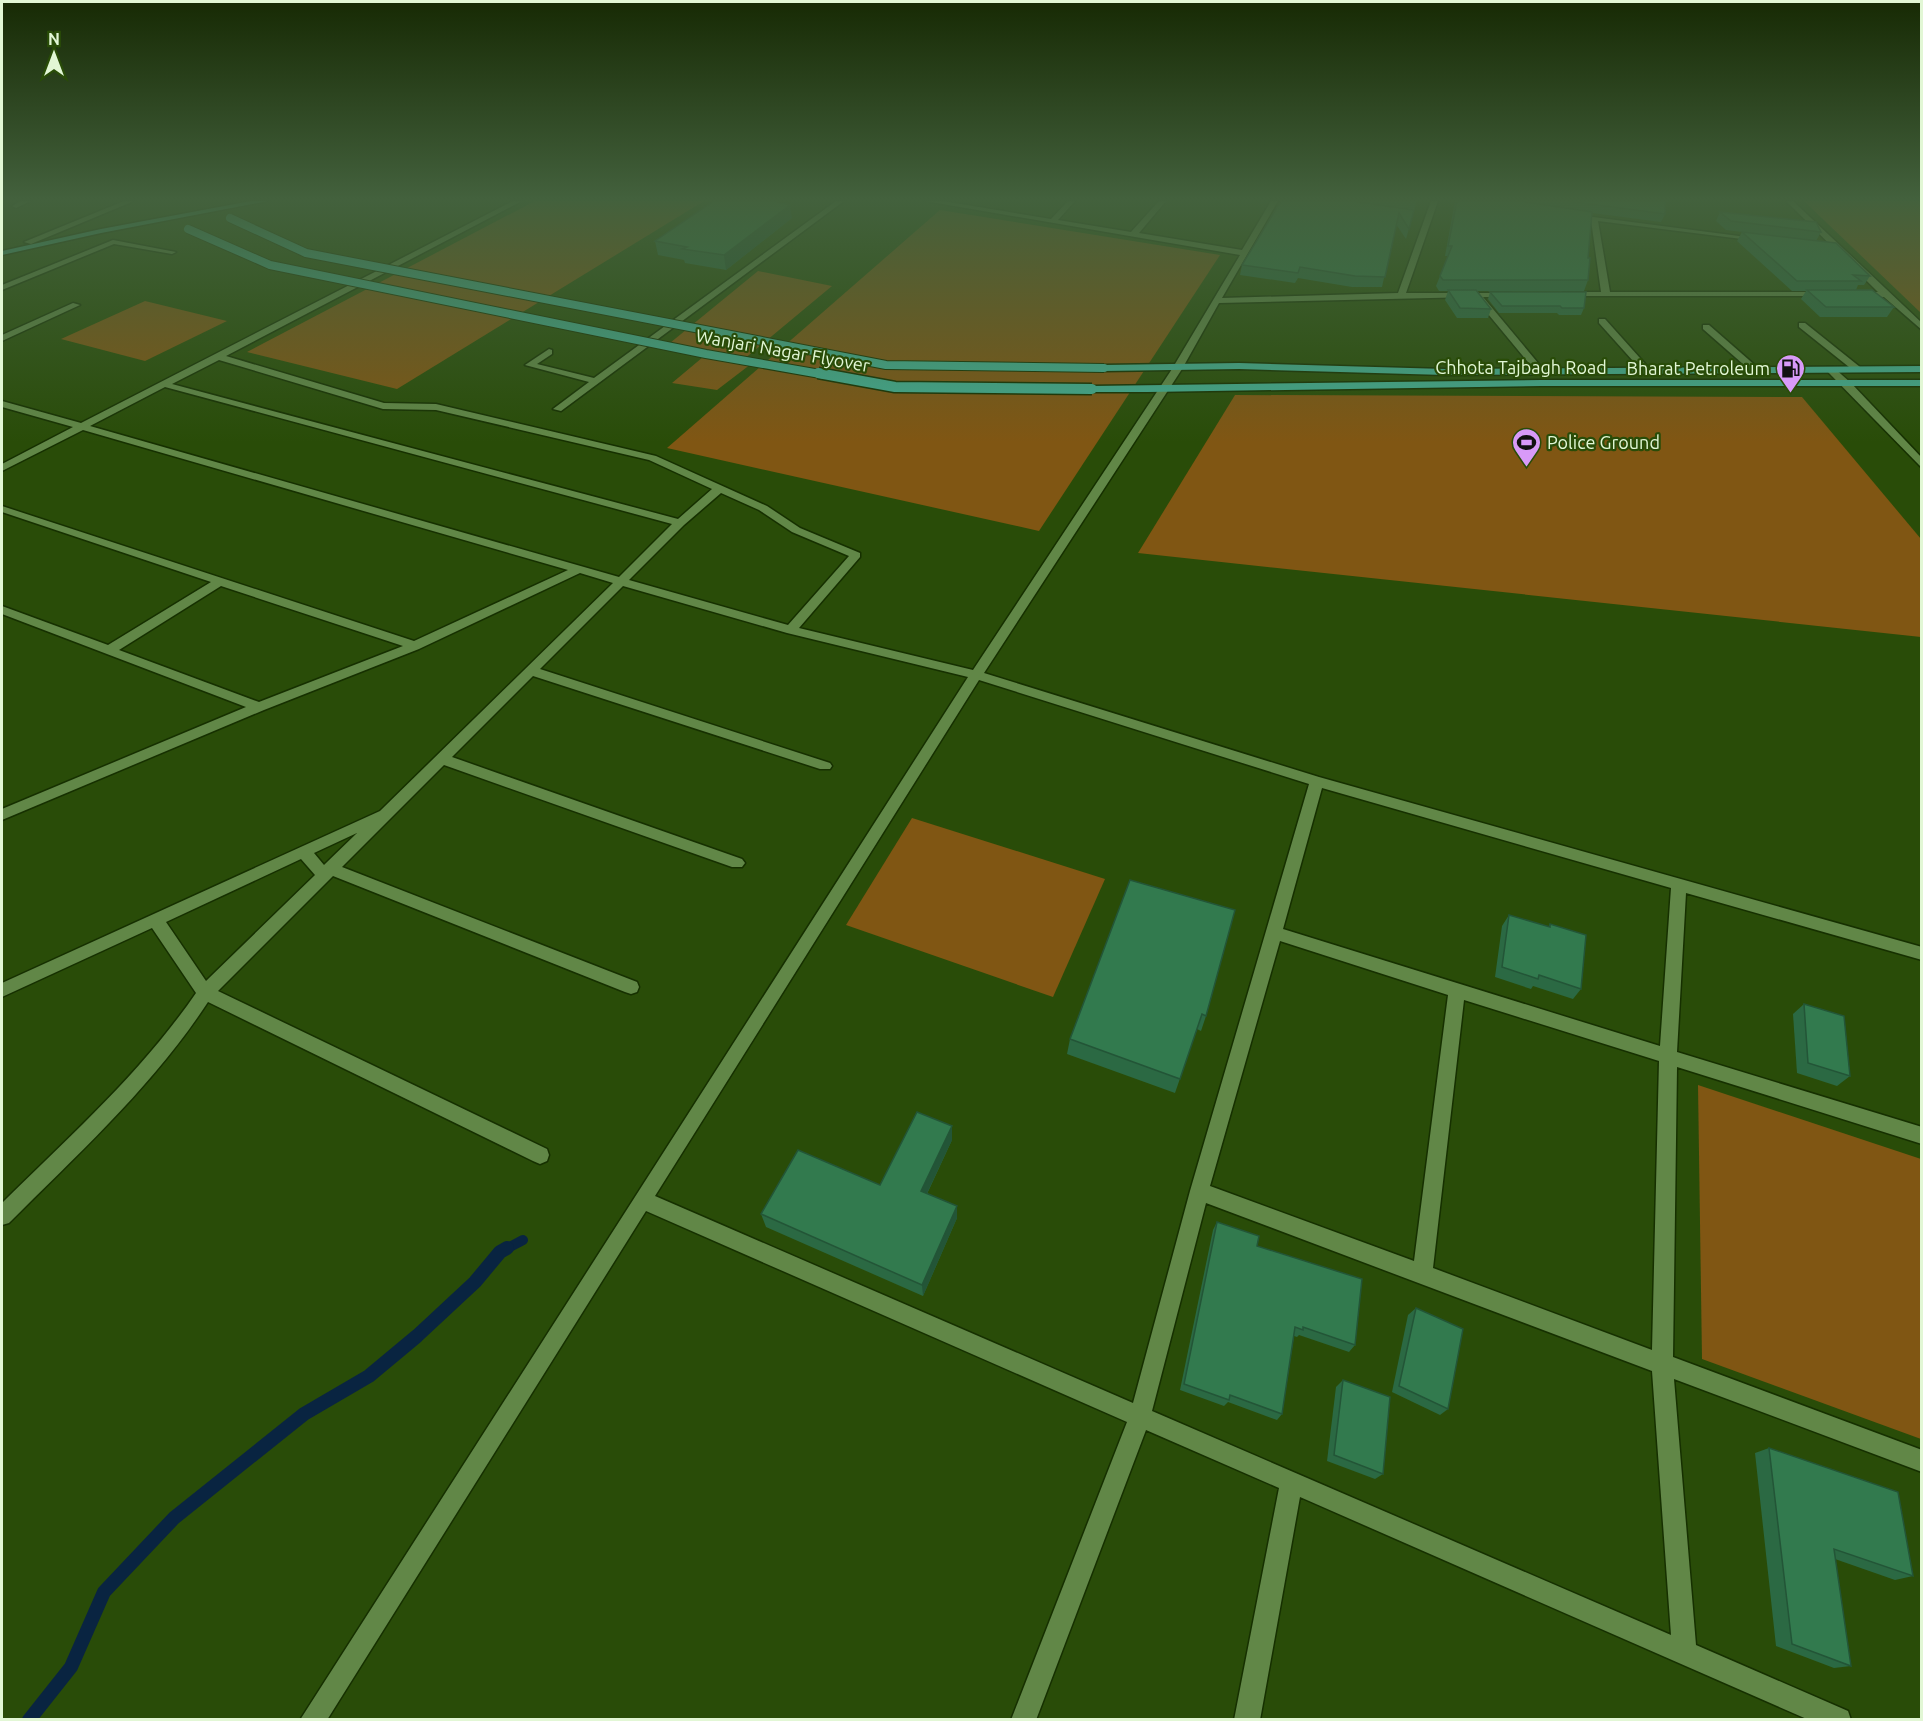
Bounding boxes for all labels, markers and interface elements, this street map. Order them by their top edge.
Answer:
north arrow [24,24,84,84]
text: N [48,30,60,48]
street label: Wanjari Nagar Flyover [694,325,872,375]
fuel station icon: Bharat Petroleum [1775,352,1807,394]
street label: Chhota Tajbagh Road [1435,357,1607,377]
place label: Bharat Petroleum [1627,358,1770,378]
sports icon: Police Ground [1510,426,1542,468]
place label: Police Ground [1547,432,1660,452]

